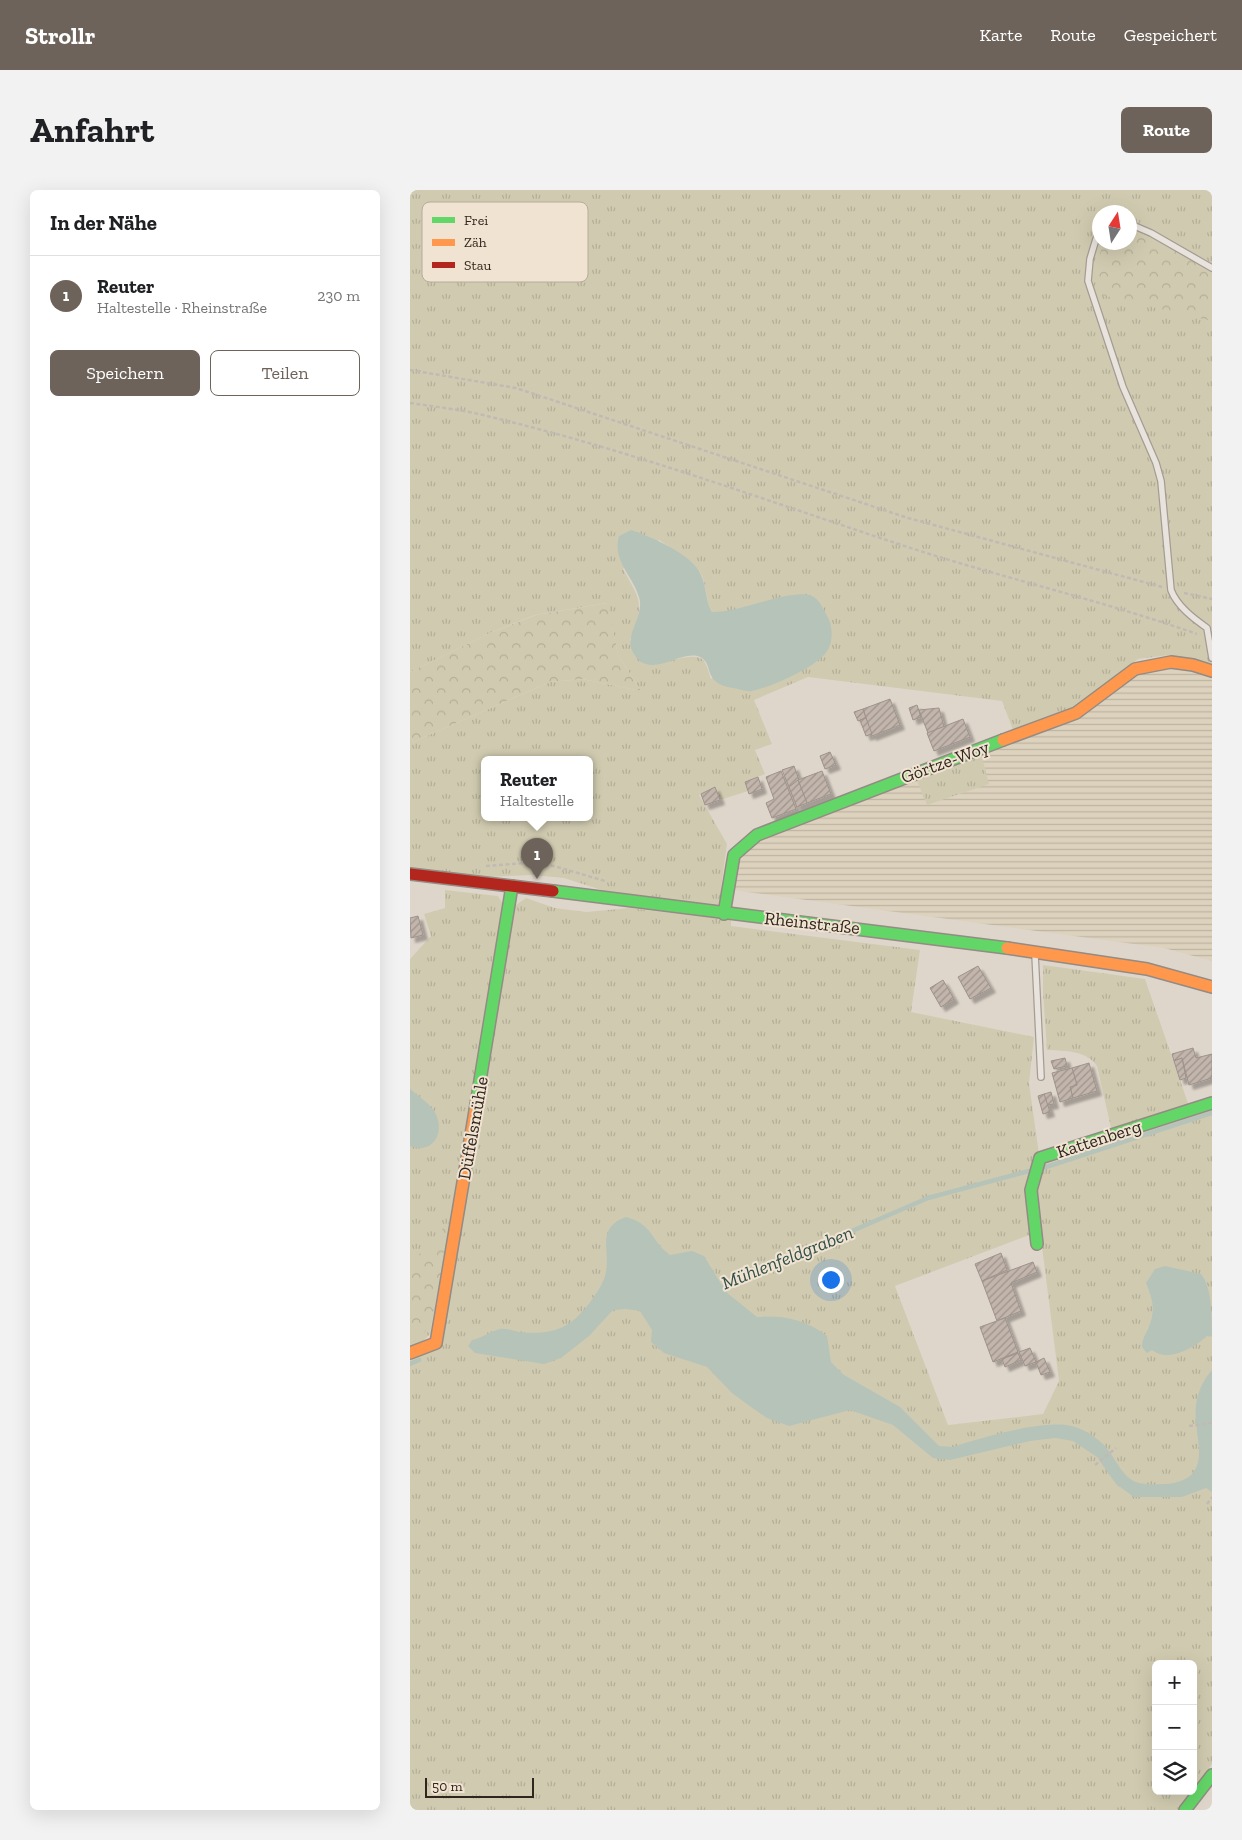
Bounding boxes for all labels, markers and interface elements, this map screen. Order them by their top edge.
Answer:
text: Strollr [25,21,95,50]
text: Karte [979,24,1022,46]
text: Route [1050,24,1096,46]
text: Gespeichert [1124,24,1217,46]
button: Route [1121,107,1212,153]
text: Anfahrt [30,109,154,151]
legend [422,202,588,282]
north arrow [1092,205,1137,250]
text: In der Nähe [50,210,157,235]
text: Frei [464,212,488,229]
text: Zäh [464,234,487,251]
text: Stau [464,257,491,274]
text: Reuter [97,275,154,298]
text: 1 [63,286,69,305]
text: 230 m [317,286,360,305]
text: Haltestelle · Rheinstraße [97,298,267,317]
button: Speichern [50,350,200,396]
button: Teilen [210,350,360,396]
street label: Görtze-Woy [898,736,993,788]
popup [481,756,593,821]
text: Reuter [500,768,557,791]
text: Haltestelle [500,791,574,810]
pin: 1 [521,838,553,879]
street label: Rheinstraße [763,907,861,939]
street label: Düffelsmühle [453,1075,493,1181]
street label: Kattenberg [1054,1115,1144,1163]
water label: Mühlenfeldgraben [718,1221,856,1294]
your location [818,1267,844,1293]
map controls [1152,1660,1197,1795]
button: + [1152,1660,1197,1705]
button: − [1152,1705,1197,1750]
button: layers [1152,1750,1197,1795]
scale bar [425,1775,534,1798]
text: 50 m [432,1778,463,1795]

